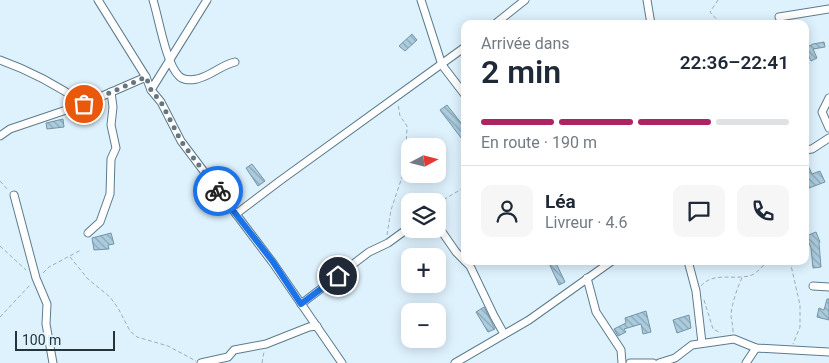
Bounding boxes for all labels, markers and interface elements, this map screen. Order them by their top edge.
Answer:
text: Arrivée dans [481,34,570,53]
text: 22:36–22:41 [680,51,789,74]
text: 2 min [481,53,561,91]
pin [63,83,105,125]
icon: bag [70,90,98,118]
text: En route · 190 m [481,133,597,152]
north arrow [401,138,446,182]
map controls [401,138,446,348]
courier [193,166,243,216]
icon: bike [204,177,232,205]
button: person [481,185,533,237]
button: chat [673,185,725,237]
button: phone [737,185,789,237]
text: Léa [545,190,576,213]
button: layers [401,193,446,238]
text: Livreur · 4.6 [545,213,628,232]
button: + [401,248,446,293]
pin [317,255,359,297]
icon: home [324,262,352,290]
button: − [401,303,446,348]
scale bar [15,328,115,351]
text: 100 m [22,332,61,348]

